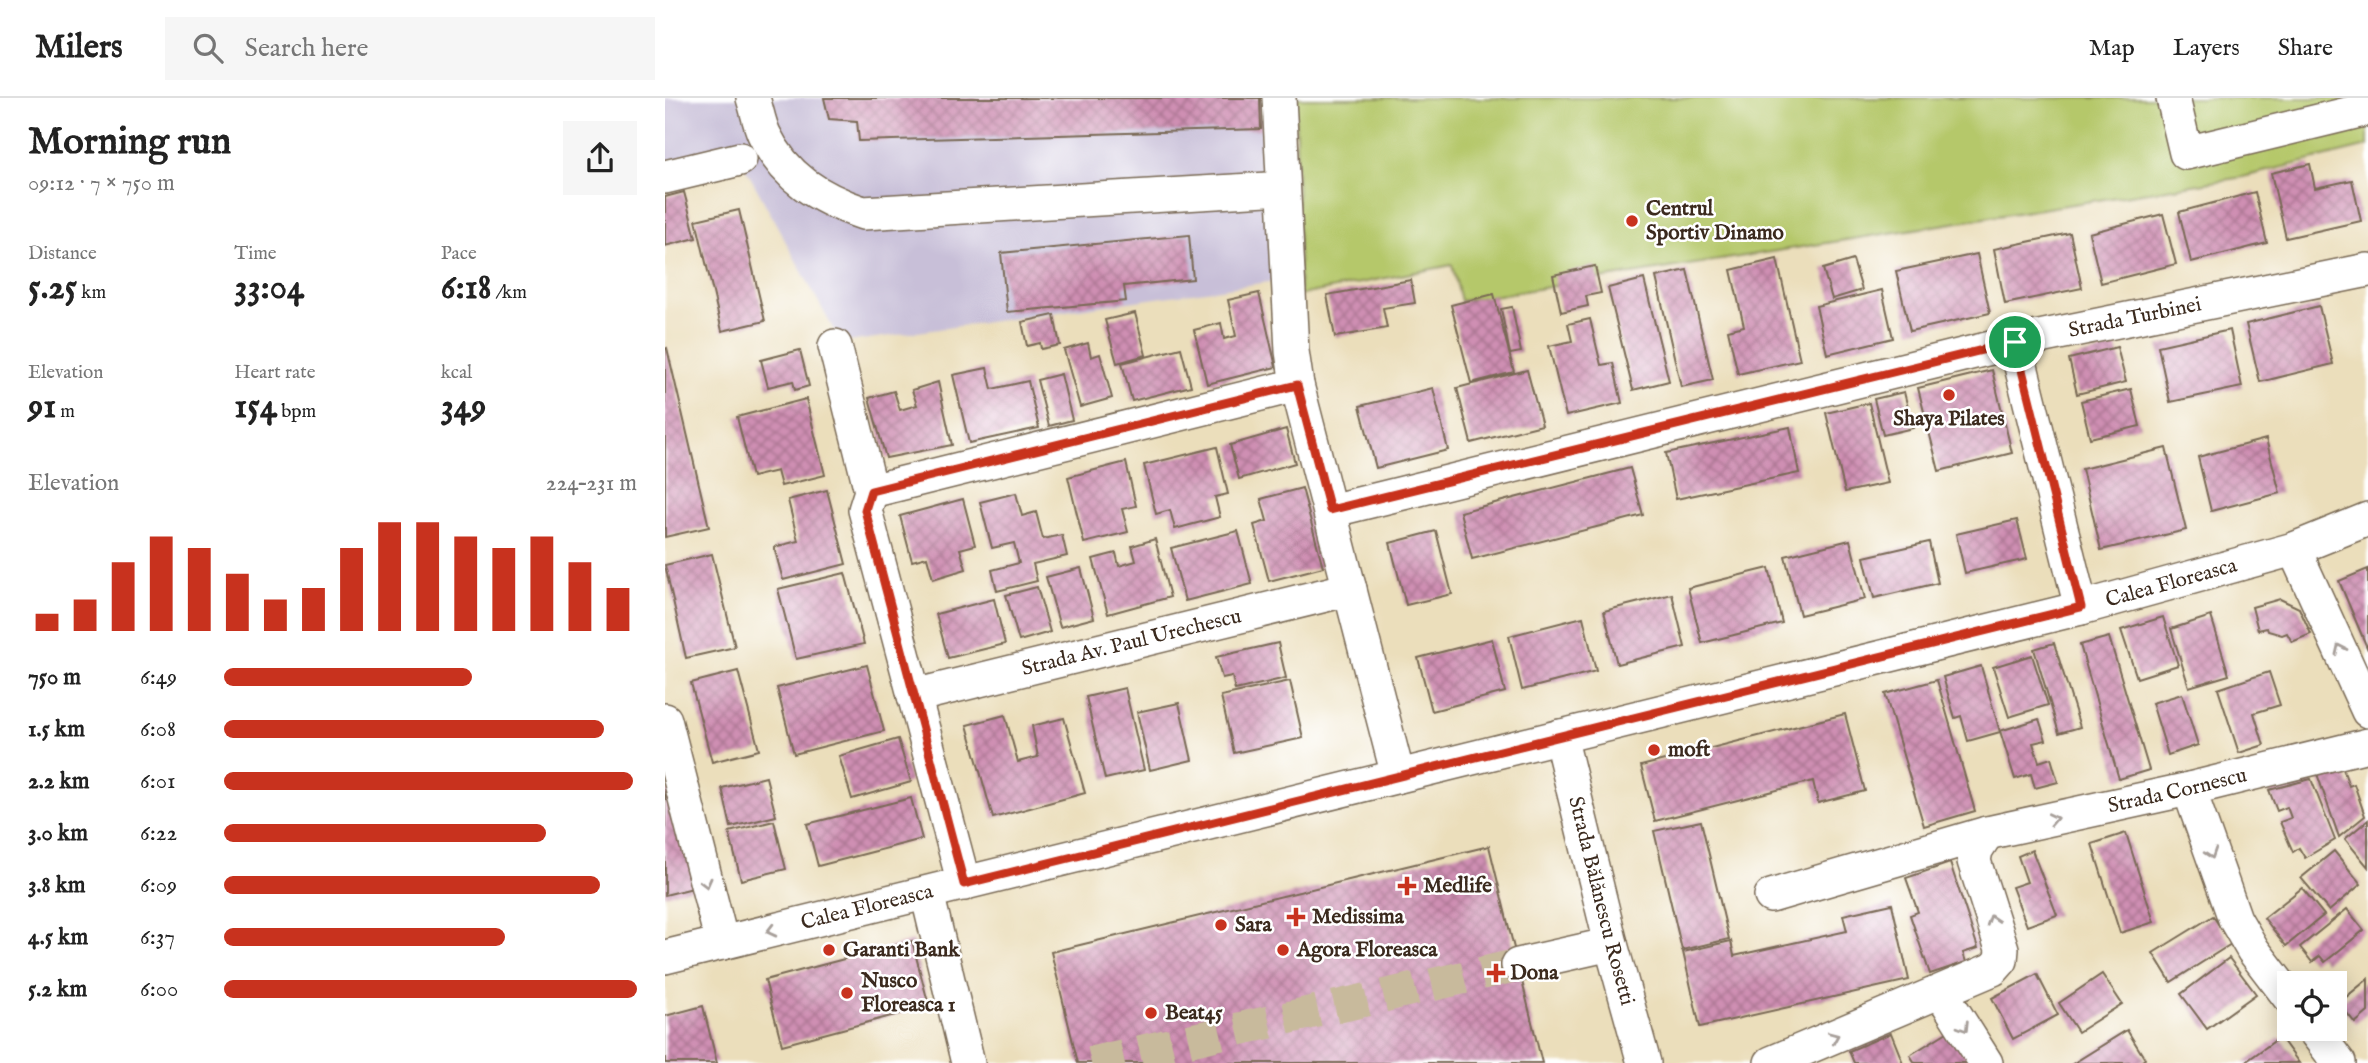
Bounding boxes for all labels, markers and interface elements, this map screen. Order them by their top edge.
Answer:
search box [165,17,655,80]
text: Milers [35,27,123,69]
icon: search [189,29,227,67]
text: Search here [245,32,369,65]
text: Map [2089,33,2135,64]
text: Layers [2173,33,2240,64]
text: Share [2278,33,2333,64]
text: Morning run [28,119,231,167]
button: share [563,121,637,195]
text: 09:12 · 7 × 750 m [28,169,175,198]
place label: Centrul Sportiv Dinamo [1646,196,1785,247]
marker: Centrul Sportiv Dinamo [1624,213,1640,229]
text: Distance [28,242,97,266]
text: Time [234,242,277,266]
text: Pace [441,242,477,266]
text: 5.25 [28,266,77,311]
text: 33:04 [234,266,304,311]
text: 6:18 [441,266,491,311]
text: km [77,281,106,305]
text: /km [491,281,527,305]
street label: Strada Turbinei [2066,291,2204,344]
pin [1985,312,2045,372]
icon: arrive [1996,323,2034,361]
text: Elevation [28,361,103,385]
text: Heart rate [234,361,315,385]
text: kcal [441,361,472,385]
text: 91 [28,385,56,430]
text: 154 [234,385,277,430]
text: 349 [441,385,486,430]
marker: Shaya Pilates [1941,387,1957,403]
text: m [56,400,75,424]
text: bpm [277,400,316,424]
place label: Shaya Pilates [1893,406,2005,433]
text: Elevation [28,469,119,498]
text: 224–231 m [546,469,637,498]
street label: Calea Floreasca [2102,552,2241,614]
street label: Strada Av. Paul Urechescu [1019,603,1244,683]
one-way arrow [2334,644,2348,656]
text: 750 m [28,663,81,692]
text: 6:49 [140,663,177,692]
text: 1.5 km [28,715,85,744]
text: 6:08 [140,715,176,744]
place label: moft [1668,737,1711,764]
marker: moft [1646,742,1662,758]
street label: Strada Cornescu [2105,762,2250,820]
text: 2.2 km [28,767,90,796]
text: 6:01 [140,767,176,796]
street label: Strada Bălănescu Rosetti [1562,794,1641,1008]
one-way arrow [2047,812,2059,827]
text: 3.0 km [28,819,88,848]
text: 6:22 [140,819,177,848]
one-way arrow [2203,847,2217,859]
text: 3.8 km [28,871,86,900]
text: 6:09 [140,871,177,900]
place label: Medlife [1423,873,1492,900]
one-way arrow [698,876,712,888]
marker: Medlife [1397,876,1417,896]
street label: Calea Floreasca [798,878,937,937]
place label: Medissima [1312,904,1405,931]
marker: Medissima [1286,907,1306,927]
place label: Sara [1235,912,1273,939]
one-way arrow [1986,914,2000,926]
marker: Sara [1213,917,1229,933]
text: 4.5 km [28,923,88,952]
text: 6:37 [140,923,175,952]
one-way arrow [765,923,777,937]
place label: Garanti Bank [843,937,960,964]
place label: Agora Floreasca [1296,937,1438,964]
marker: Garanti Bank [821,942,837,958]
marker: Agora Floreasca [1275,942,1291,958]
place label: Dona [1510,960,1559,987]
marker: Dona [1488,965,1504,981]
place label: Nusco Floreasca 1 [860,968,956,1019]
map controls [2277,971,2347,1041]
button: locate [2277,971,2347,1041]
text: 5.2 km [28,975,87,1004]
text: 6:00 [140,975,178,1004]
marker: Nusco Floreasca 1 [839,985,855,1001]
place label: Beat45 [1165,1000,1223,1027]
marker: Beat45 [1143,1005,1159,1021]
one-way arrow [1956,1020,1969,1033]
one-way arrow [1826,1031,1839,1045]

